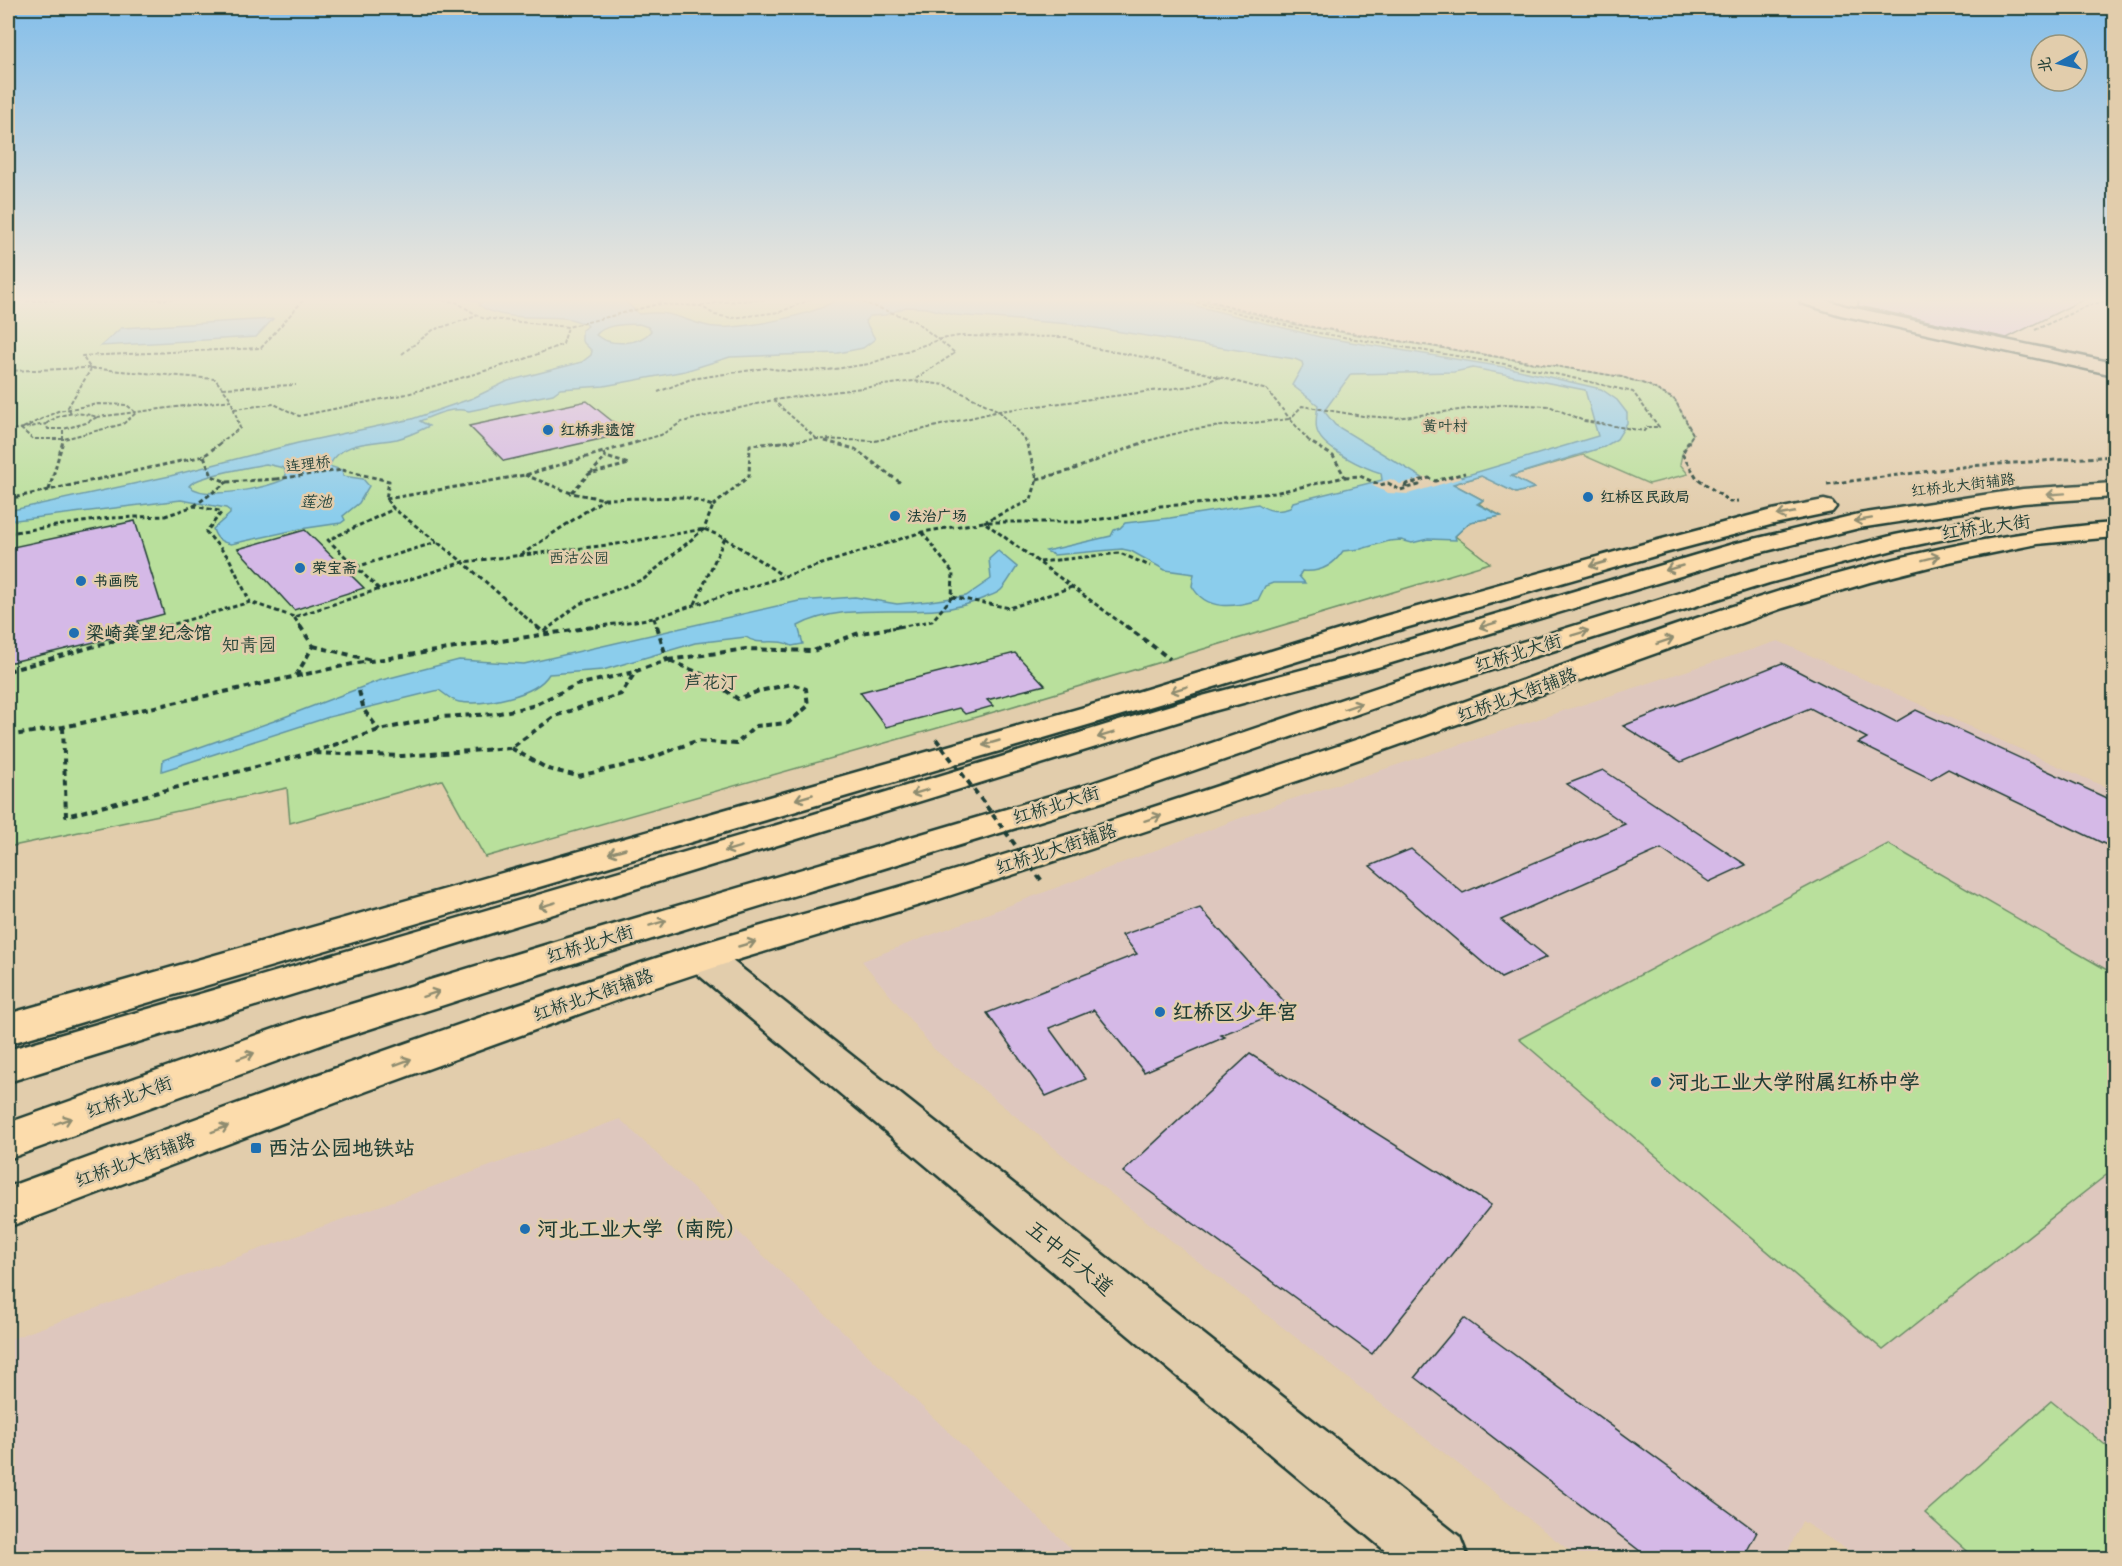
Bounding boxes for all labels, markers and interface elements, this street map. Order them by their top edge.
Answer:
north arrow [2029,33,2089,93]
text: 北 [2034,56,2055,74]
park label: 黄叶村 [1422,417,1468,435]
place label: 红桥非遗馆 [560,421,635,439]
marker: 红桥非遗馆 [541,423,555,437]
street label: 连理桥 [285,452,331,476]
street label: 红桥北大街辅路 [1910,470,2016,500]
place label: 红桥区民政局 [1600,488,1690,506]
one-way arrow [2047,489,2067,500]
marker: 红桥区民政局 [1581,490,1595,504]
water label: 莲池 [300,492,333,511]
place label: 法治广场 [907,507,967,525]
marker: 法治广场 [888,509,902,523]
one-way arrow [1777,509,1796,520]
street label: 红桥北大街 [1940,510,2032,544]
one-way arrow [1854,515,1873,526]
park label: 西沽公园 [549,549,609,567]
one-way arrow [1921,552,1940,564]
place label: 荣宝斋 [312,559,357,577]
one-way arrow [1589,559,1608,570]
marker: 荣宝斋 [293,561,307,575]
one-way arrow [1665,563,1684,575]
place label: 书画院 [93,572,138,590]
marker: 书画院 [74,574,88,588]
one-way arrow [1479,620,1498,631]
place label: 梁崎龚望纪念馆 [86,622,212,644]
marker: 梁崎龚望纪念馆 [67,626,81,640]
one-way arrow [1571,627,1590,638]
street label: 红桥北大街 [1472,629,1564,677]
park label: 知青园 [222,634,276,656]
one-way arrow [1655,635,1674,646]
street label: 红桥北大街辅路 [1454,663,1580,727]
park label: 芦花汀 [684,671,738,693]
one-way arrow [1170,684,1189,695]
one-way arrow [1343,699,1362,710]
one-way arrow [1097,730,1116,741]
one-way arrow [982,738,1001,749]
street label: 红桥北大街 [1010,781,1102,829]
one-way arrow [911,787,930,798]
one-way arrow [795,792,814,803]
one-way arrow [1143,811,1162,822]
street label: 红桥北大街辅路 [993,819,1119,879]
one-way arrow [724,844,743,855]
one-way arrow [608,846,627,857]
one-way arrow [537,900,556,911]
one-way arrow [648,917,667,928]
street label: 红桥北大街 [544,920,636,968]
one-way arrow [737,938,756,949]
street label: 红桥北大街辅路 [530,964,656,1026]
one-way arrow [421,988,440,999]
place label: 红桥区少年宫 [1172,999,1298,1024]
marker: 红桥区少年宫 [1153,1005,1167,1019]
one-way arrow [236,1049,255,1060]
one-way arrow [393,1056,412,1067]
place label: 河北工业大学附属红桥中学 [1668,1069,1920,1094]
street label: 红桥北大街 [83,1071,175,1123]
marker: 河北工业大学附属红桥中学 [1649,1075,1663,1089]
one-way arrow [53,1114,72,1125]
one-way arrow [210,1122,229,1133]
street label: 红桥北大街辅路 [72,1128,198,1192]
place label: 西沽公园地铁站 [268,1135,415,1160]
marker: 西沽公园地铁站 [249,1141,263,1155]
street label: 五中后大道 [1022,1215,1119,1300]
place label: 河北工业大学（南院） [537,1216,747,1241]
marker: 河北工业大学（南院） [518,1222,532,1236]

